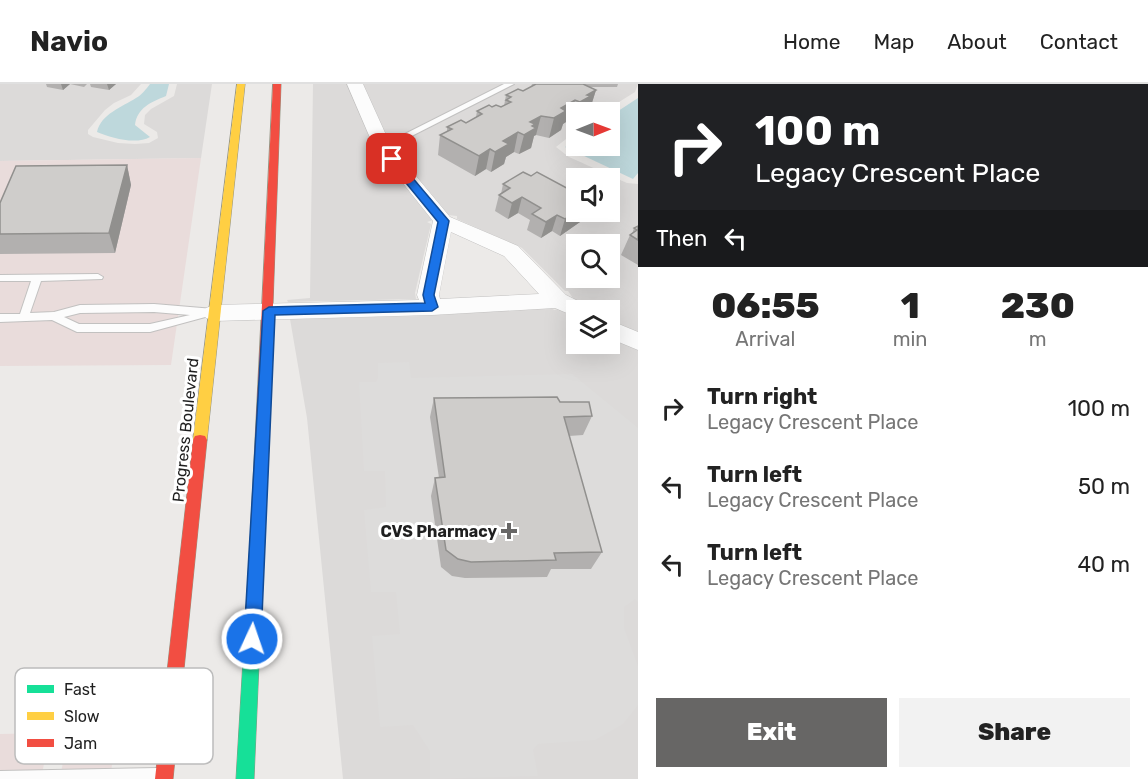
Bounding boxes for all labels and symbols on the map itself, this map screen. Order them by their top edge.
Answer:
north arrow [566,102,620,156]
pin [366,133,417,184]
street label: Progress Boulevard [168,357,203,503]
place label: CVS Pharmacy [381,522,497,541]
marker: CVS Pharmacy [502,524,516,538]
position arrow [220,607,284,671]
legend [15,668,213,764]
text: Fast [64,680,96,699]
text: Slow [64,707,100,726]
text: Jam [64,734,97,753]

